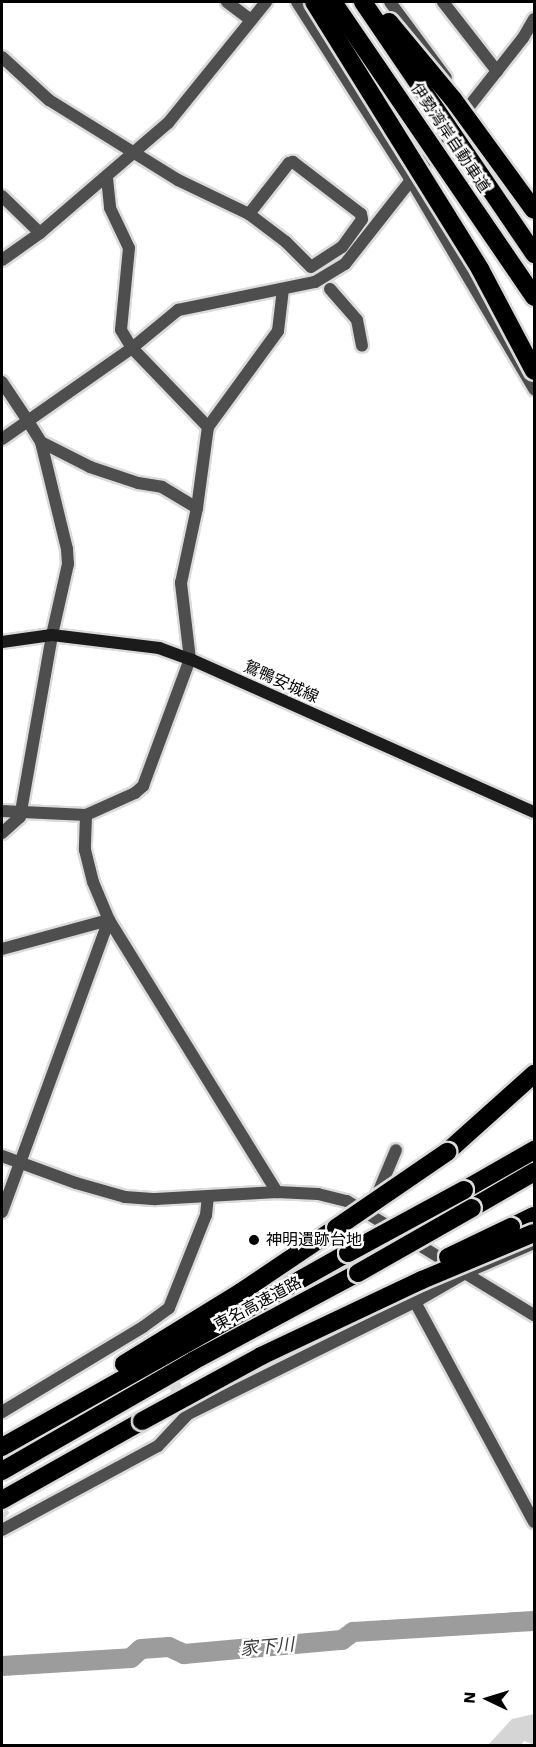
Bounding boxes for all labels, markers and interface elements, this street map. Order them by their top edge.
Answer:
street label: 伊勢湾岸自動車道 [406,80,494,196]
street label: 鴛鴨安城線 [241,657,321,707]
place label: 神明遺跡台地 [266,1230,362,1250]
marker: 神明遺跡台地 [247,1233,261,1247]
street label: 東名高速道路 [211,1273,305,1335]
water label: 家下川 [239,1634,295,1660]
north arrow [458,1669,518,1729]
text: N [460,1691,479,1704]

